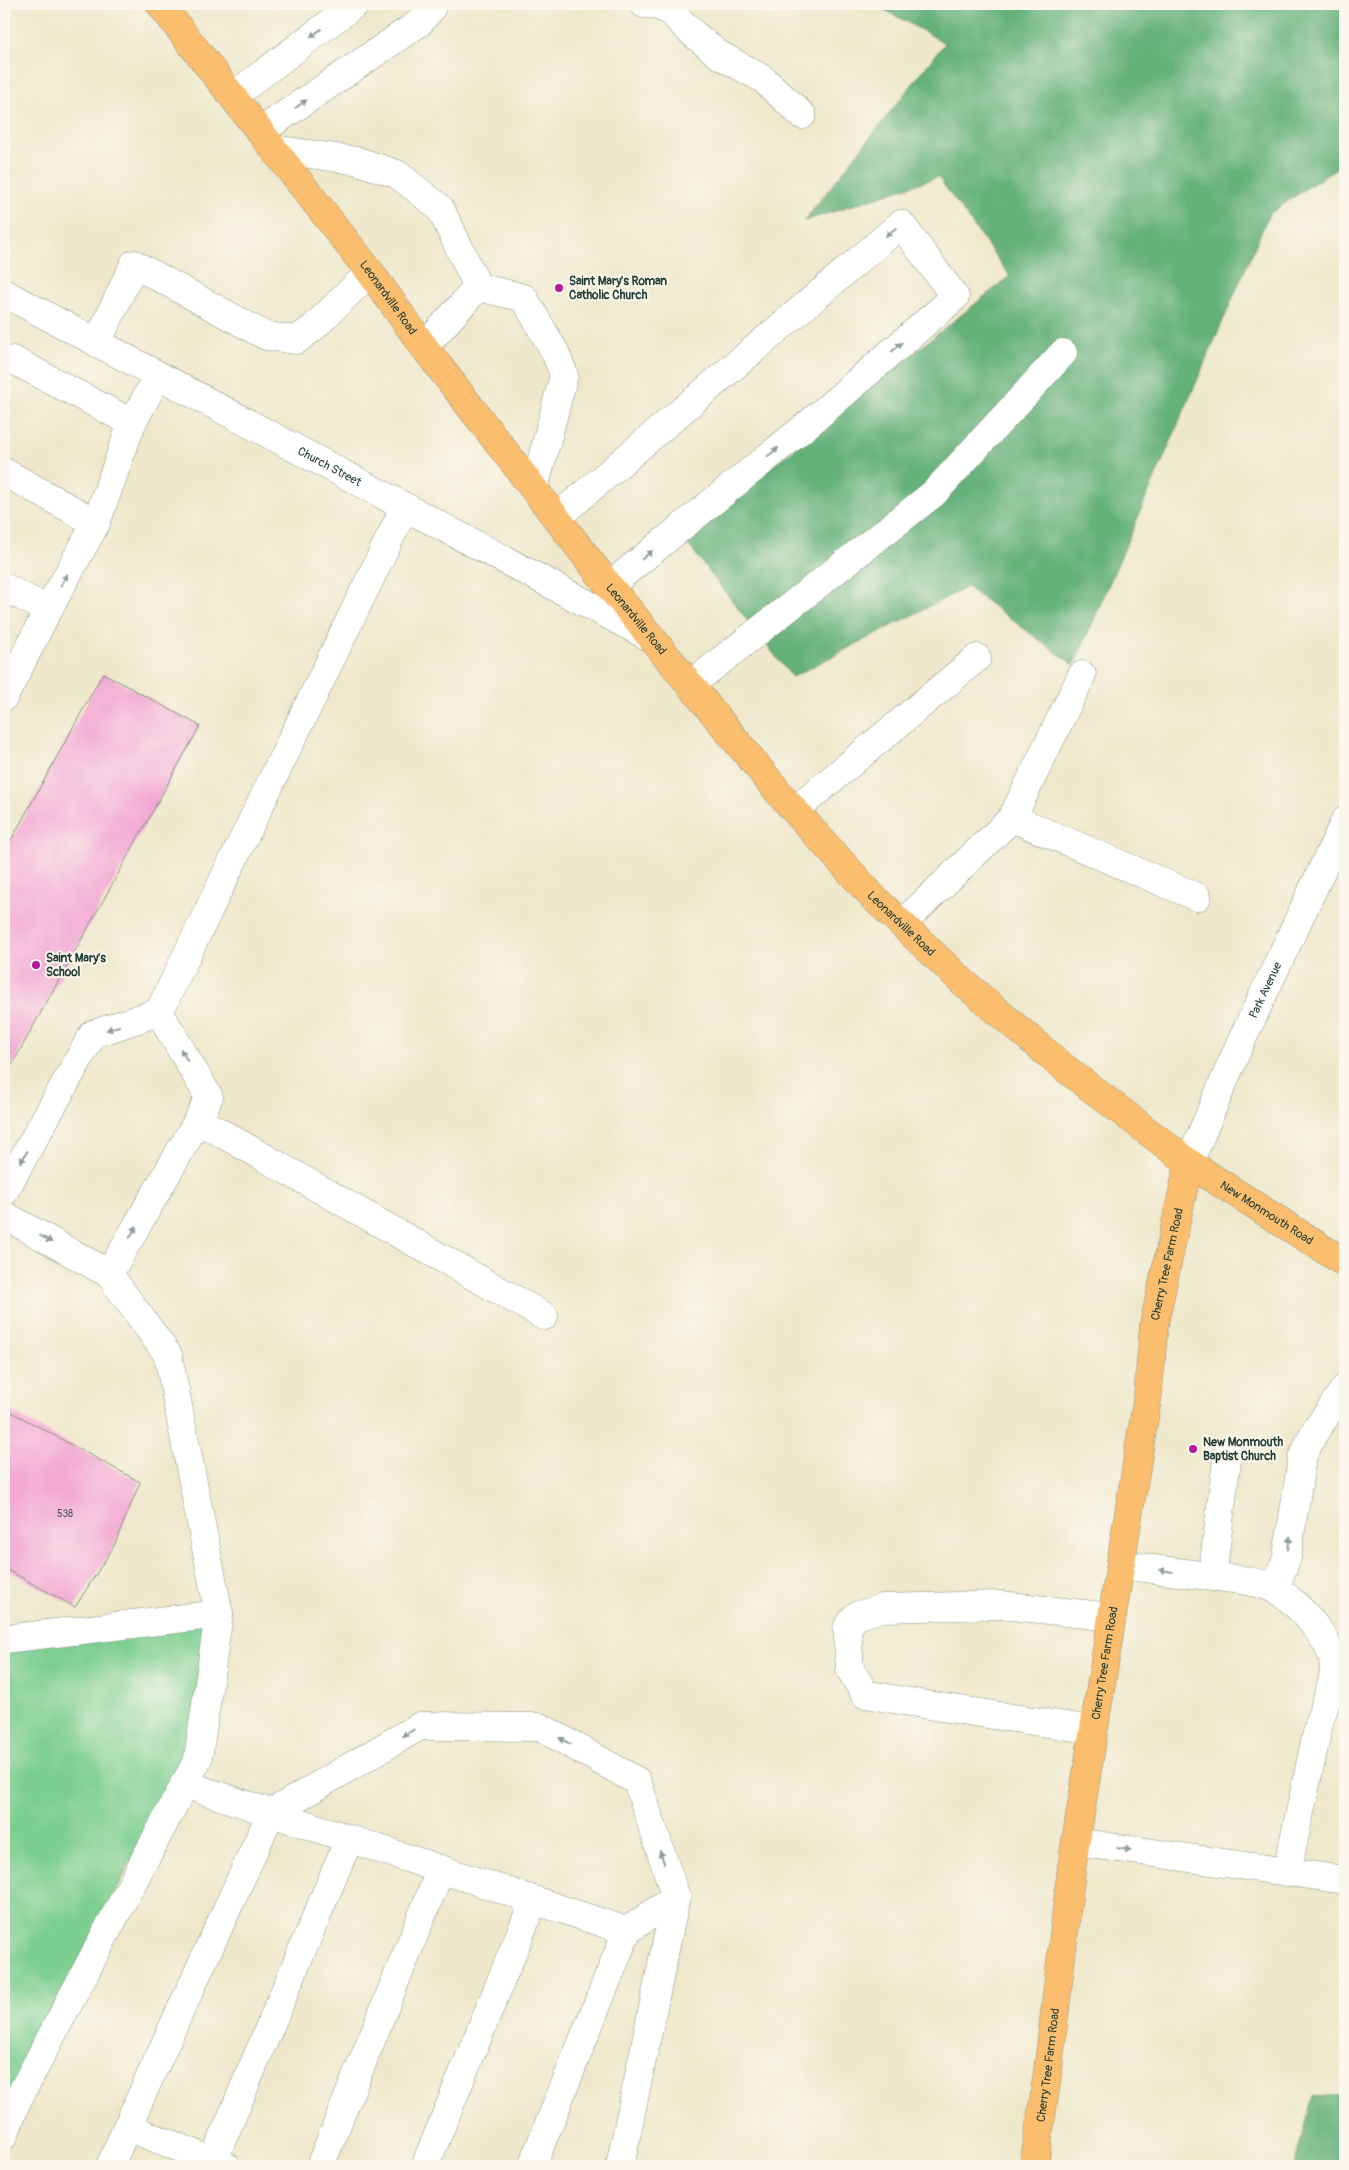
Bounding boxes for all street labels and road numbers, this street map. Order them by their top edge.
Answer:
street label: Leonardville Road [356,258,420,338]
street label: Church Street [295,443,364,490]
street label: Leonardville Road [602,580,670,658]
street label: Leonardville Road [864,888,938,959]
street label: Park Avenue [1246,959,1285,1021]
street label: New Monmouth Road [1217,1177,1316,1248]
street label: Cherry Tree Farm Road [1147,1206,1187,1322]
street label: Cherry Tree Farm Road [1088,1605,1121,1721]
street label: Cherry Tree Farm Road [1033,2007,1063,2123]

